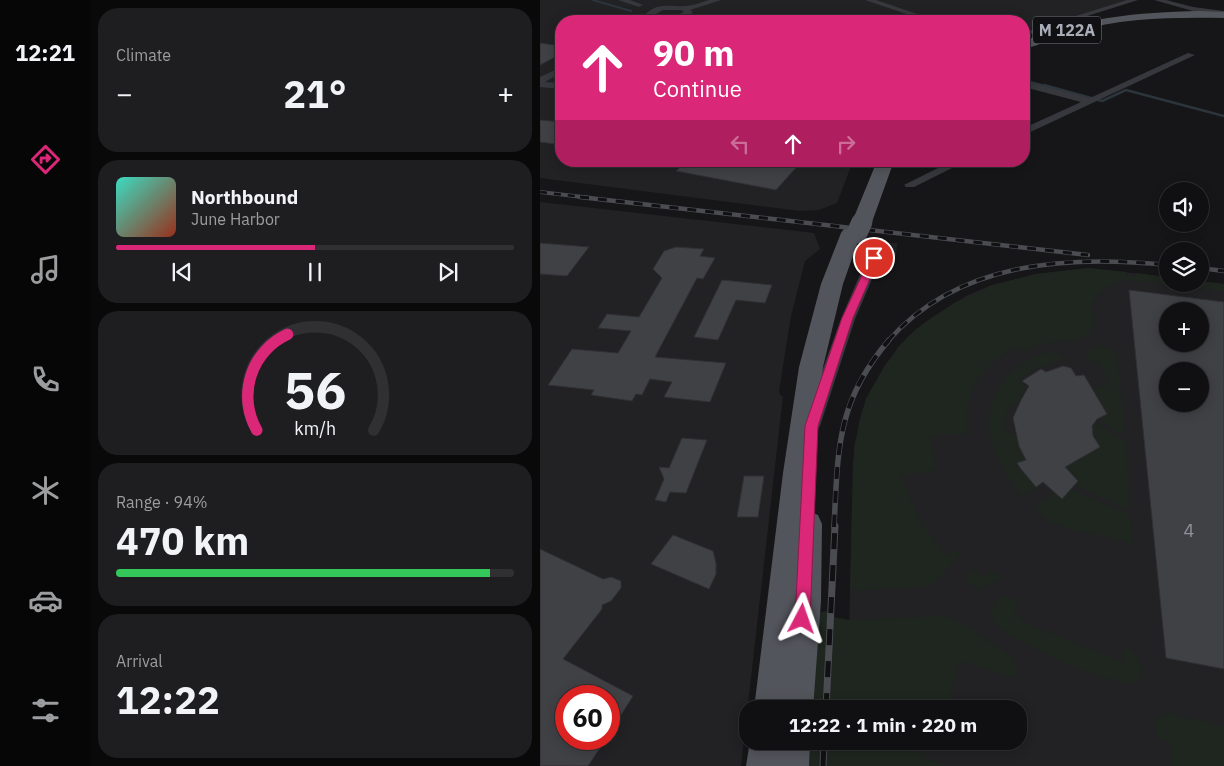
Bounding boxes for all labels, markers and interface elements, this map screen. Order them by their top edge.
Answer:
road number: M 122A [1033,16,1101,44]
text: 90 m [653,30,735,76]
icon: ahead [570,35,635,100]
text: 12:21 [15,38,75,67]
text: Climate [116,45,171,65]
text: 21° [283,69,347,118]
text: Continue [653,74,742,103]
text: − [116,75,133,112]
text: + [497,75,514,112]
icon: left [726,130,754,158]
icon: ahead [779,130,807,158]
icon: right [832,130,860,158]
icon: directions [28,142,63,177]
map controls [1159,182,1209,412]
button: sound [1159,182,1209,232]
text: Northbound [191,185,298,209]
text: June Harbor [191,209,280,229]
pin [853,237,895,279]
button: layers [1159,242,1209,292]
icon: arrive [860,244,888,272]
icon: music [28,252,63,287]
icon: previous [168,258,196,286]
icon: pause [301,258,329,286]
icon: next [434,258,462,286]
button: + [1159,302,1209,352]
text: 56 [284,356,346,423]
icon: phone [28,362,63,397]
button: − [1159,362,1209,412]
text: km/h [294,417,336,440]
icon: climate [28,473,63,508]
text: Range · 94% [116,492,208,512]
text: 470 km [116,516,249,565]
house number: 4 [1184,519,1195,542]
icon: car [28,583,63,618]
position arrow [775,592,827,644]
text: Arrival [116,651,163,671]
text: 12:22 [116,675,220,724]
speed limit sign: 60 [555,685,620,750]
icon: filters [28,693,63,728]
text: 12:22 · 1 min · 220 m [789,713,977,737]

